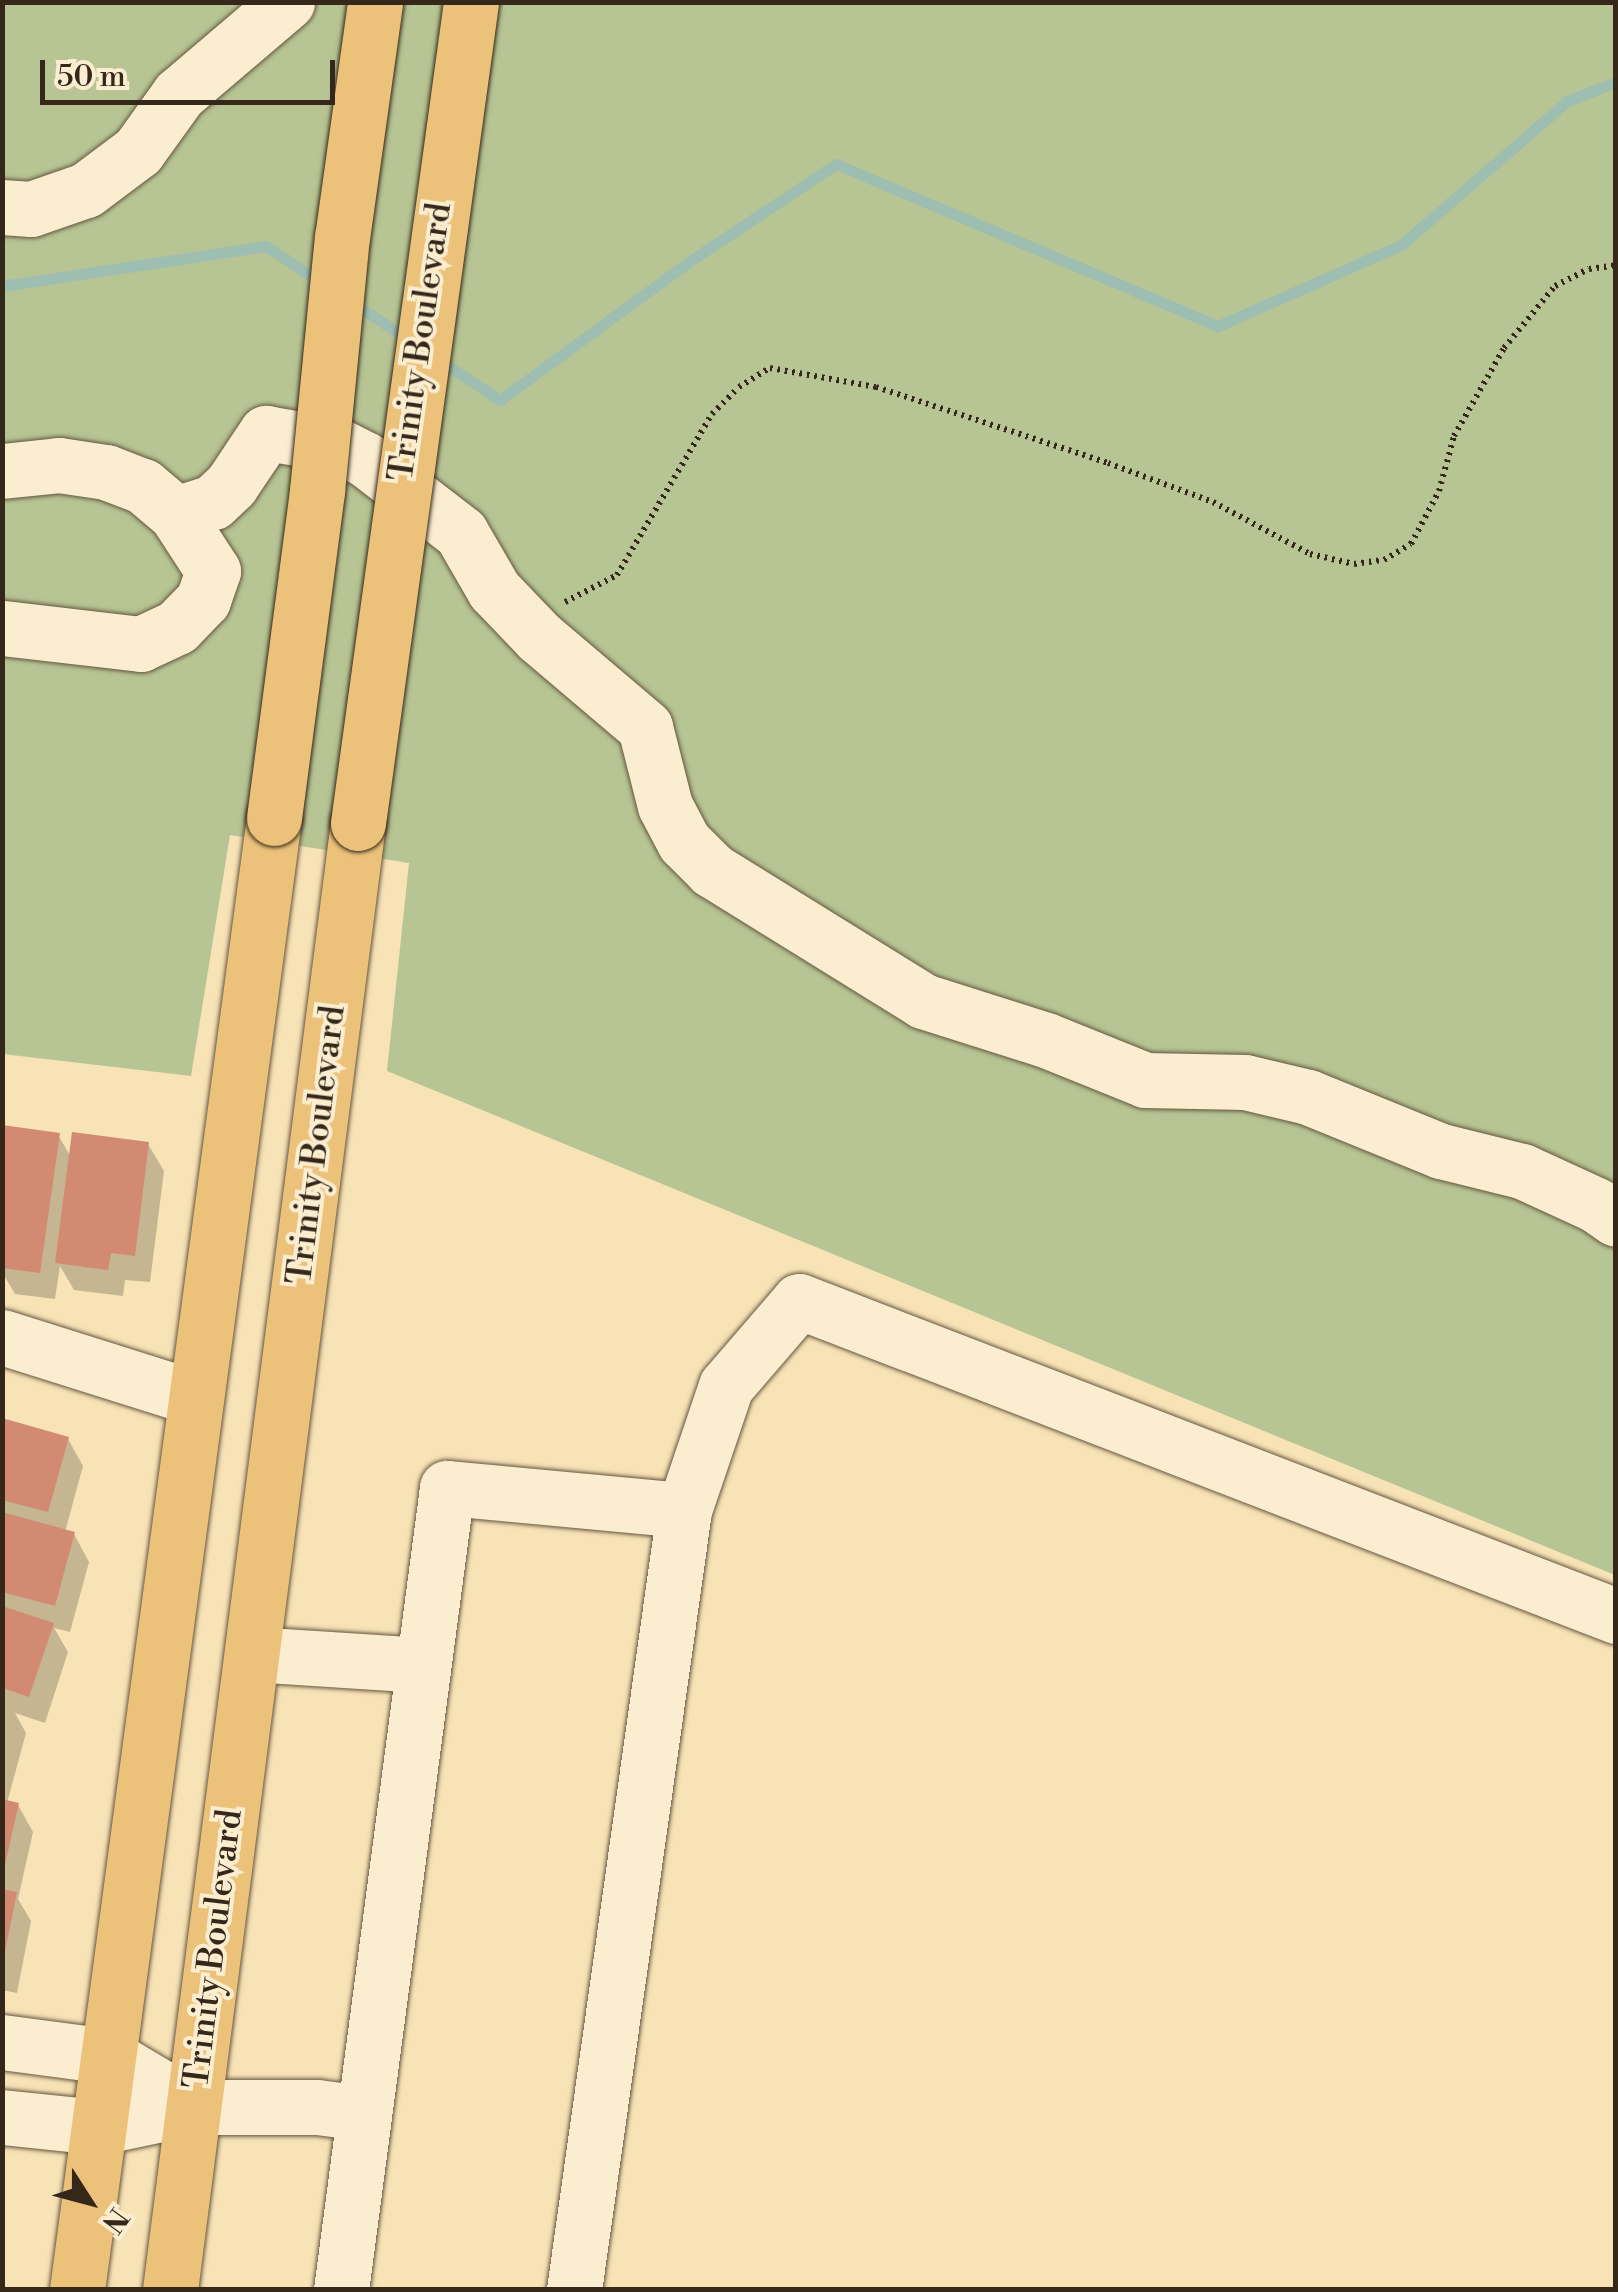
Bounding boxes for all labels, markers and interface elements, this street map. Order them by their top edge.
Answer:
scale bar [45,40,340,102]
text: 50 m [57,58,126,96]
street label: Trinity Boulevard [381,200,461,484]
street label: Trinity Boulevard [279,1003,355,1287]
street label: Trinity Boulevard [176,1807,252,2091]
north arrow [40,2152,140,2252]
text: N [94,2201,135,2239]

